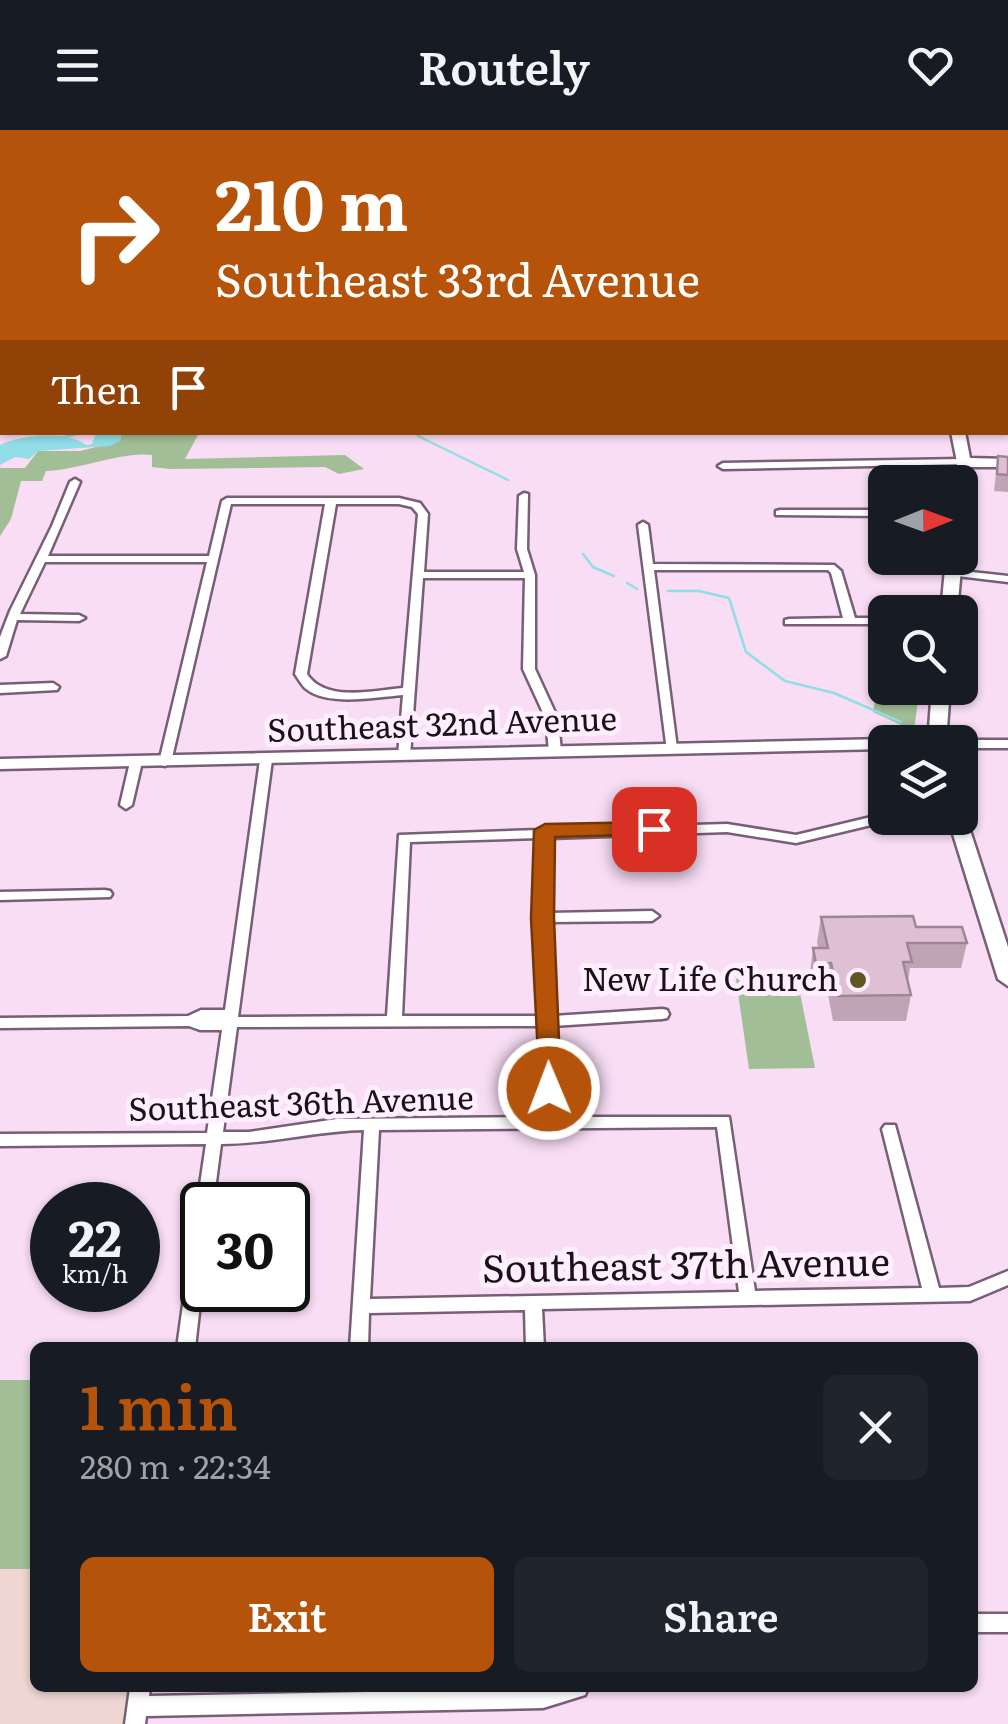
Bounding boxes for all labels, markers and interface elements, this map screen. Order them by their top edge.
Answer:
text: Routely [418,32,590,99]
icon: menu [50,38,105,93]
icon: heart [903,38,958,93]
text: 210 m [215,149,408,253]
icon: right [50,170,180,300]
text: Southeast 33rd Avenue [215,244,700,311]
text: Then [50,359,141,416]
icon: arrive [161,360,216,415]
north arrow [868,465,978,575]
map controls [868,465,978,835]
button: search [868,595,978,705]
street label: Southeast 32nd Avenue [266,692,618,752]
button: layers [868,725,978,835]
pin [612,787,697,872]
icon: arrive [627,802,682,857]
place label: New Life Church [582,953,838,1001]
marker: New Life Church [847,969,869,991]
position arrow [497,1037,601,1141]
street label: Southeast 36th Avenue [127,1071,474,1131]
speed limit sign: 30 [180,1182,310,1312]
text: 22 [68,1198,122,1272]
street label: Southeast 37th Avenue [482,1230,890,1295]
text: km/h [62,1254,128,1291]
text: 1 min [80,1359,238,1448]
button: close [823,1375,928,1480]
text: 280 m · 22:34 [80,1441,271,1489]
button: Exit [80,1557,494,1672]
button: Share [514,1557,928,1672]

